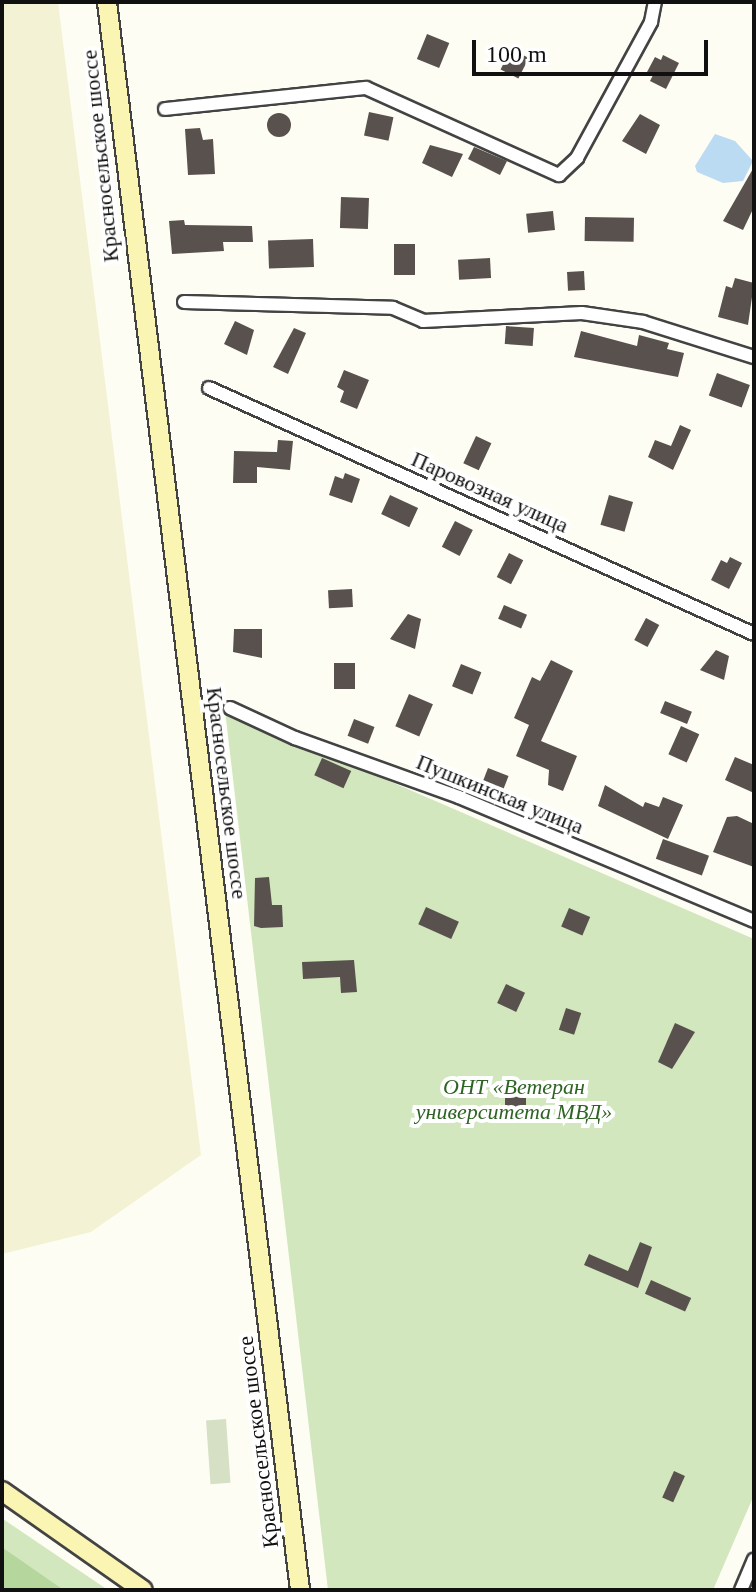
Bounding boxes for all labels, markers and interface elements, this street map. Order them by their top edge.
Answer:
scale bar [476,24,712,74]
text: 100 m [486,41,547,67]
street label: Красносельское шоссе [76,49,124,263]
street label: Паровозная улица [407,446,573,538]
street label: Красносельское шоссе [201,686,253,900]
street label: Пушкинская улица [413,748,587,840]
park label: ОНТ «Ветеран университета МВД» [416,1073,612,1124]
street label: Красносельское шоссе [232,1335,284,1549]

